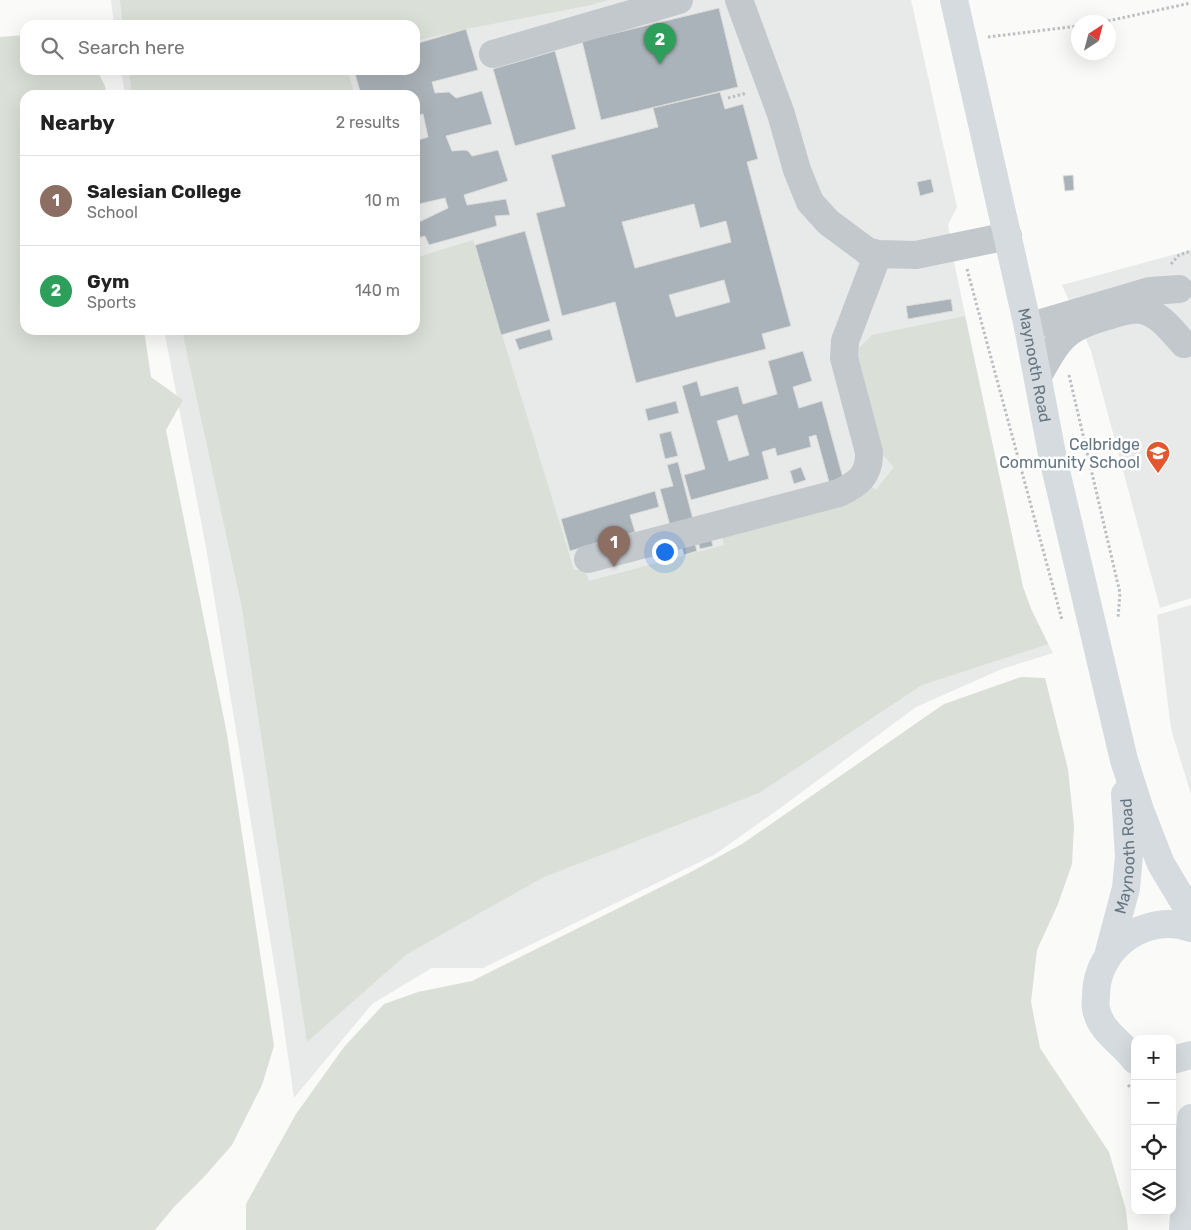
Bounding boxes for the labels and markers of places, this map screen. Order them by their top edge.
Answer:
pin: 2 [644,23,676,64]
place label: Celbridge Community School [999,435,1140,472]
school or university icon: Celbridge Community School [1145,440,1171,474]
pin: 1 [598,526,630,567]

